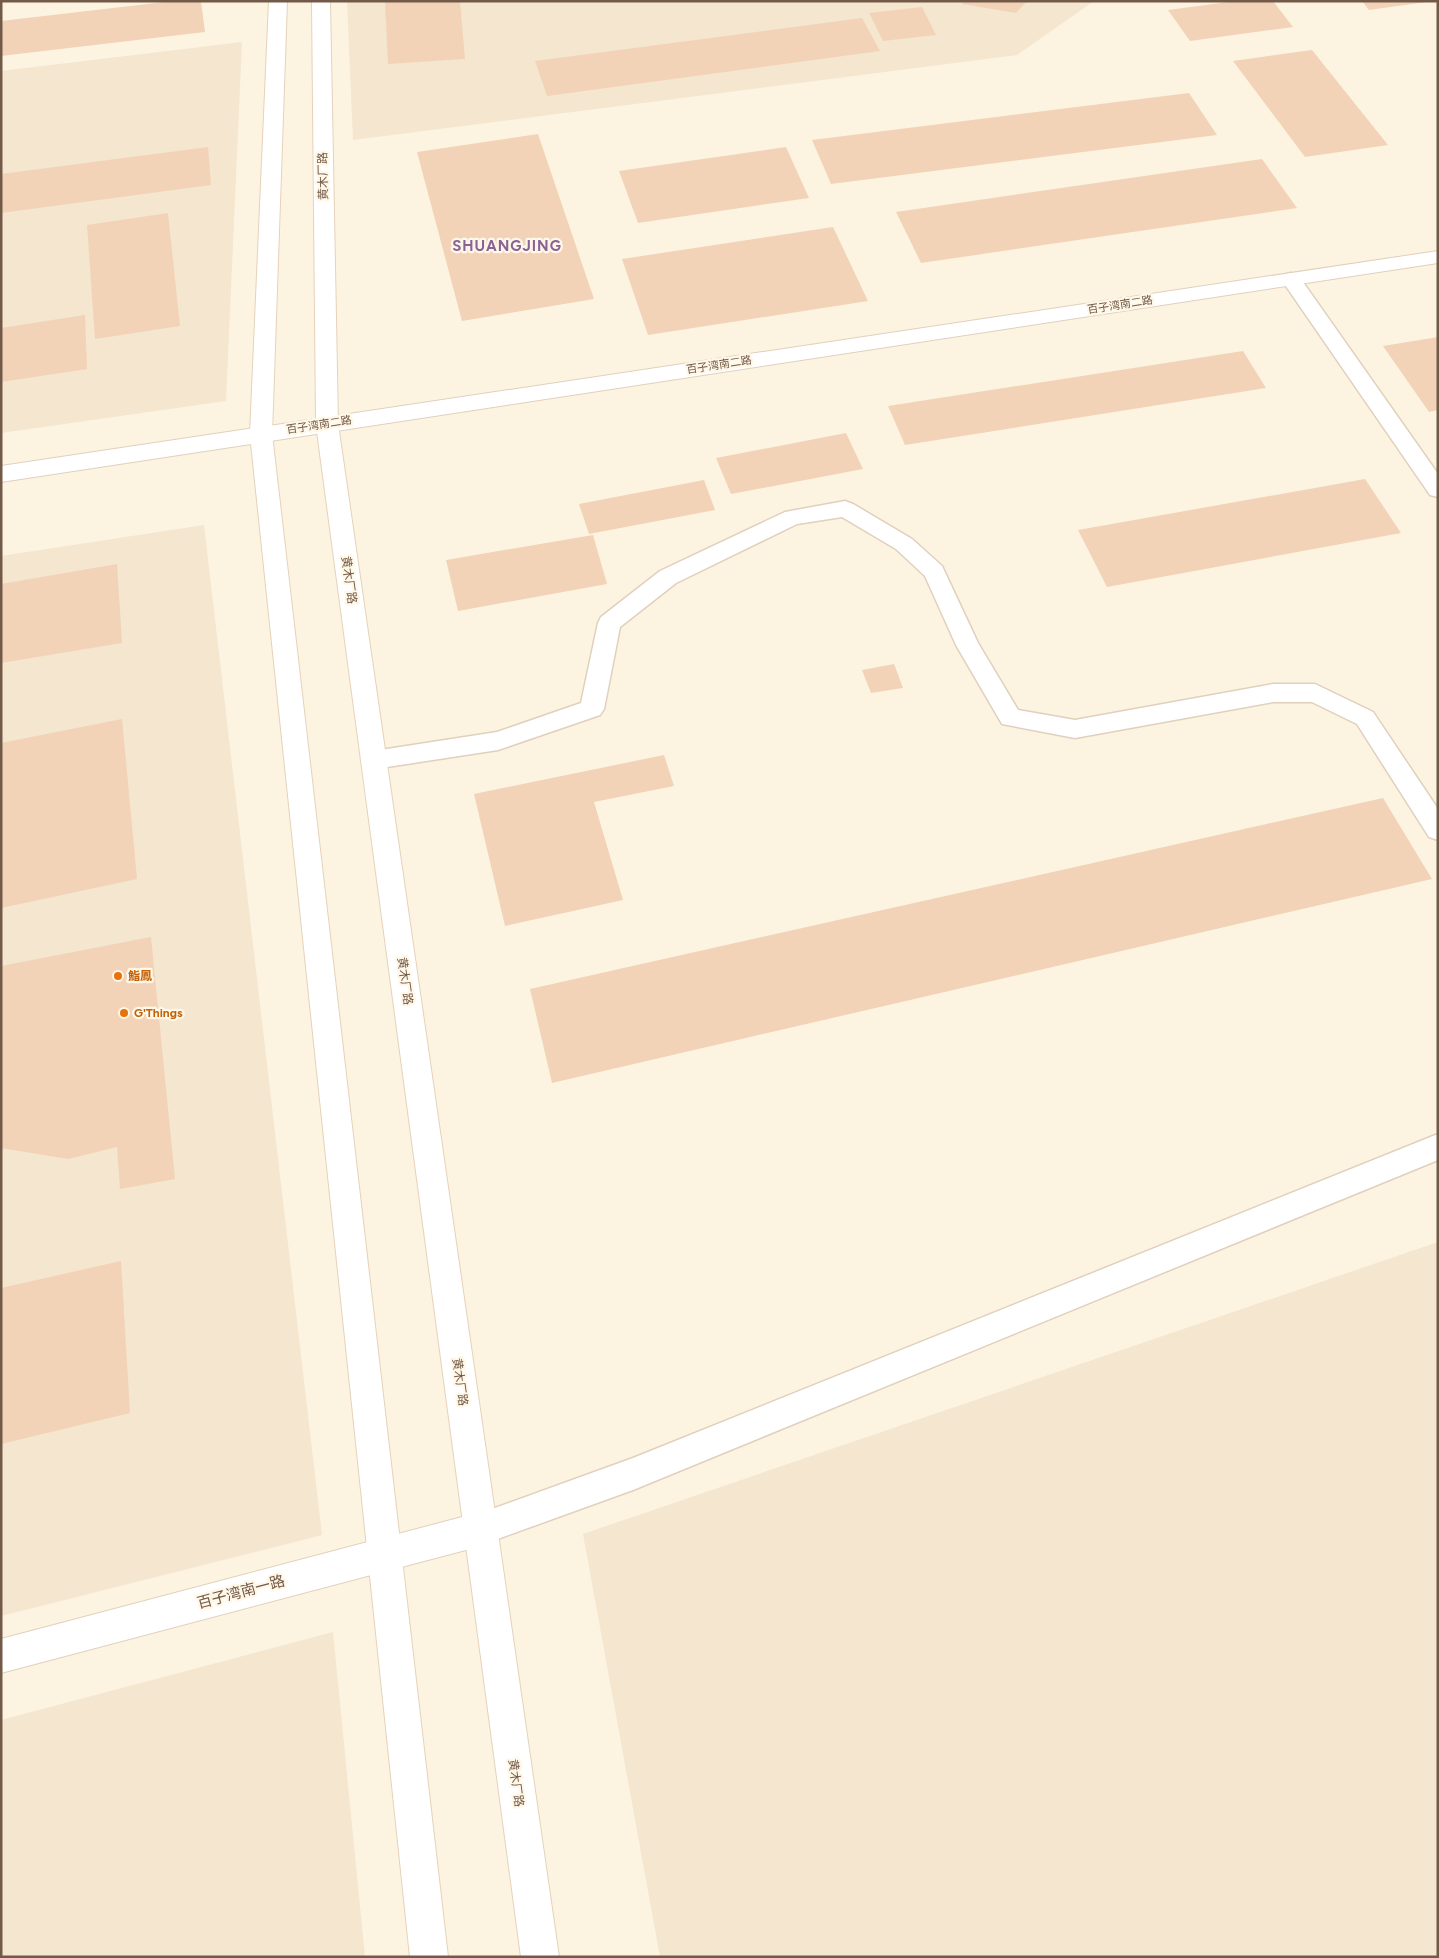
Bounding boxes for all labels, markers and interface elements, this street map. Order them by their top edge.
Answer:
street label: 黄木厂路 [316,152,330,200]
district label: SHUANGJING [452,237,562,255]
street label: 百子湾南二路 [1086,293,1154,317]
street label: 百子湾南二路 [685,353,753,377]
street label: 百子湾南二路 [285,413,353,437]
street label: 黄木厂路 [339,555,359,605]
street label: 黄木厂路 [395,956,415,1006]
place label: 鮨鳳 [128,969,152,983]
marker: 鮨鳳 [112,970,124,982]
place label: G'Things [134,1006,183,1020]
marker: G'Things [118,1007,130,1019]
street label: 黄木厂路 [450,1357,470,1407]
street label: 百子湾南一路 [195,1572,287,1612]
street label: 黄木厂路 [506,1758,526,1808]

